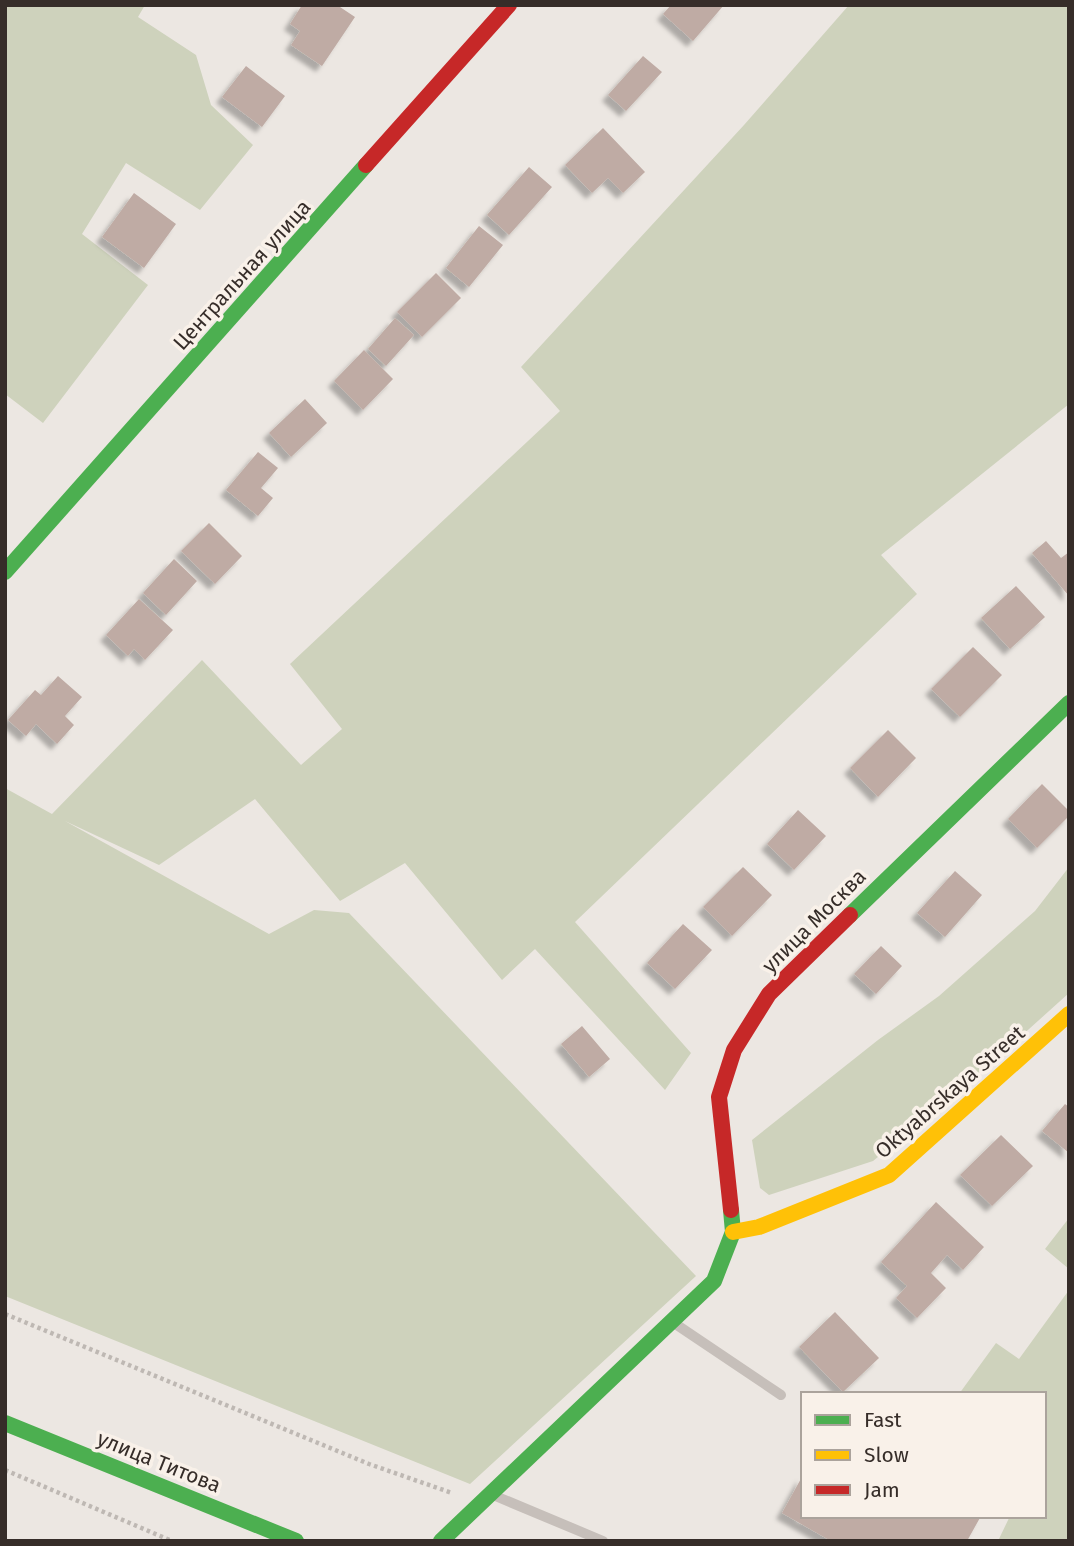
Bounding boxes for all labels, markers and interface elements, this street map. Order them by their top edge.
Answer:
street label: Центральная улица [168,194,316,356]
street label: улица Москва [756,863,872,979]
street label: Oktyabrskaya Street [870,1020,1030,1164]
legend [801,1392,1046,1518]
text: Fast [864,1407,902,1433]
street label: улица Титова [93,1425,225,1499]
text: Slow [864,1442,909,1468]
text: Jam [864,1477,900,1503]

